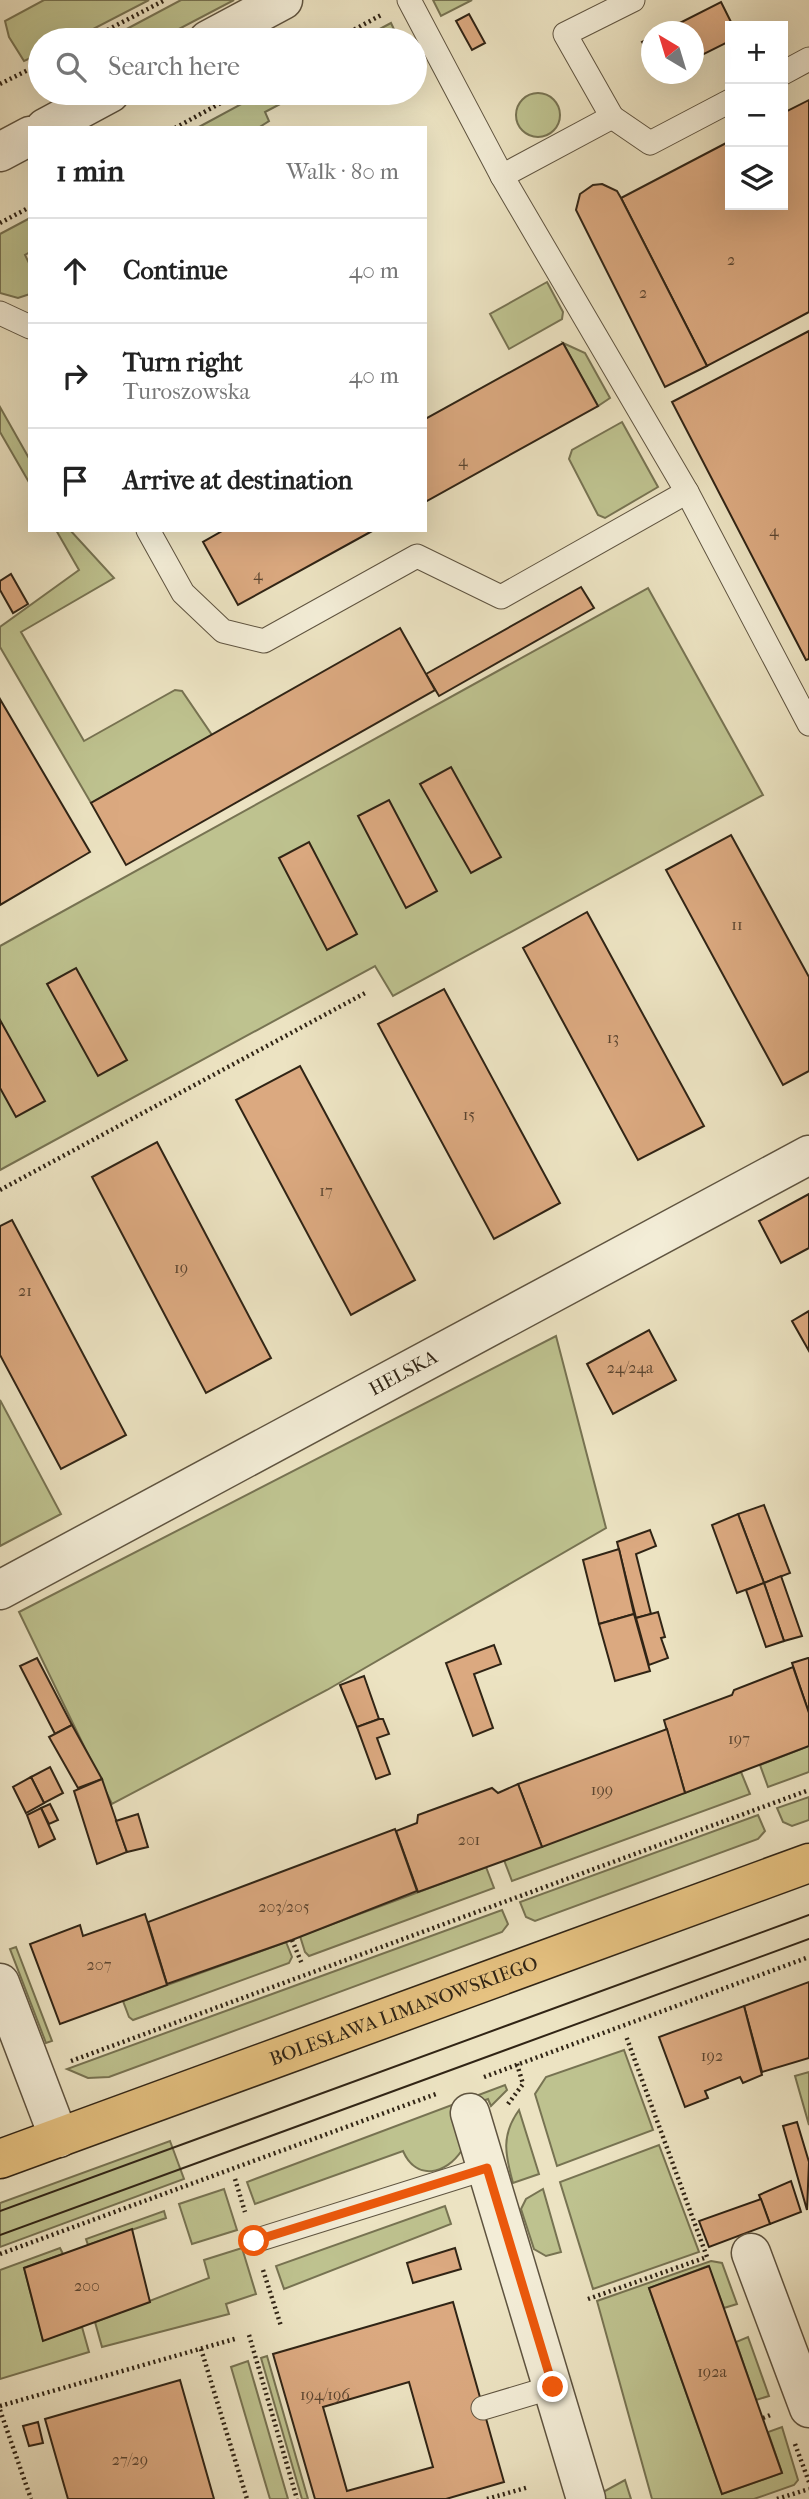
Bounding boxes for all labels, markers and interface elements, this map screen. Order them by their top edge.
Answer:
north arrow [641,21,704,84]
map controls [725,21,788,210]
button: + [725,21,788,84]
search box [28,28,427,105]
icon: search [52,48,90,86]
text: Search here [108,51,240,82]
button: − [725,84,788,147]
button: layers [725,147,788,210]
text: 1 min [56,154,124,189]
text: Walk · 80 m [286,158,399,185]
house number: 2 [727,250,735,269]
icon: ahead [56,252,94,290]
text: Continue [123,255,228,286]
text: 40 m [349,257,399,284]
house number: 2 [639,283,647,302]
text: Turn right [123,347,243,378]
icon: right [56,357,94,395]
text: 40 m [349,362,399,389]
text: Turoszowska [123,378,250,405]
house number: 4 [458,451,468,470]
icon: arrive [56,462,94,500]
text: Arrive at destination [123,465,353,496]
house number: 4 [769,521,779,540]
house number: 4 [253,565,263,584]
house number: 11 [731,915,743,934]
house number: 13 [607,1028,619,1047]
house number: 15 [463,1105,475,1124]
house number: 17 [319,1181,333,1200]
house number: 19 [174,1258,188,1277]
house number: 21 [18,1281,32,1300]
street label: HELSKA [366,1346,442,1400]
house number: 24/24a [607,1358,654,1377]
house number: 197 [728,1729,750,1748]
house number: 199 [591,1780,613,1799]
house number: 201 [458,1830,480,1849]
house number: 203/205 [258,1897,310,1916]
street label: BOLESŁAWA LIMANOWSKIEGO [267,1952,541,2070]
house number: 207 [87,1955,112,1974]
house number: 192 [701,2046,723,2065]
route start [238,2225,269,2256]
house number: 200 [74,2276,100,2295]
house number: 192a [697,2362,727,2381]
route end [537,2371,568,2402]
house number: 194/196 [300,2385,350,2404]
house number: 27/29 [112,2450,148,2469]

